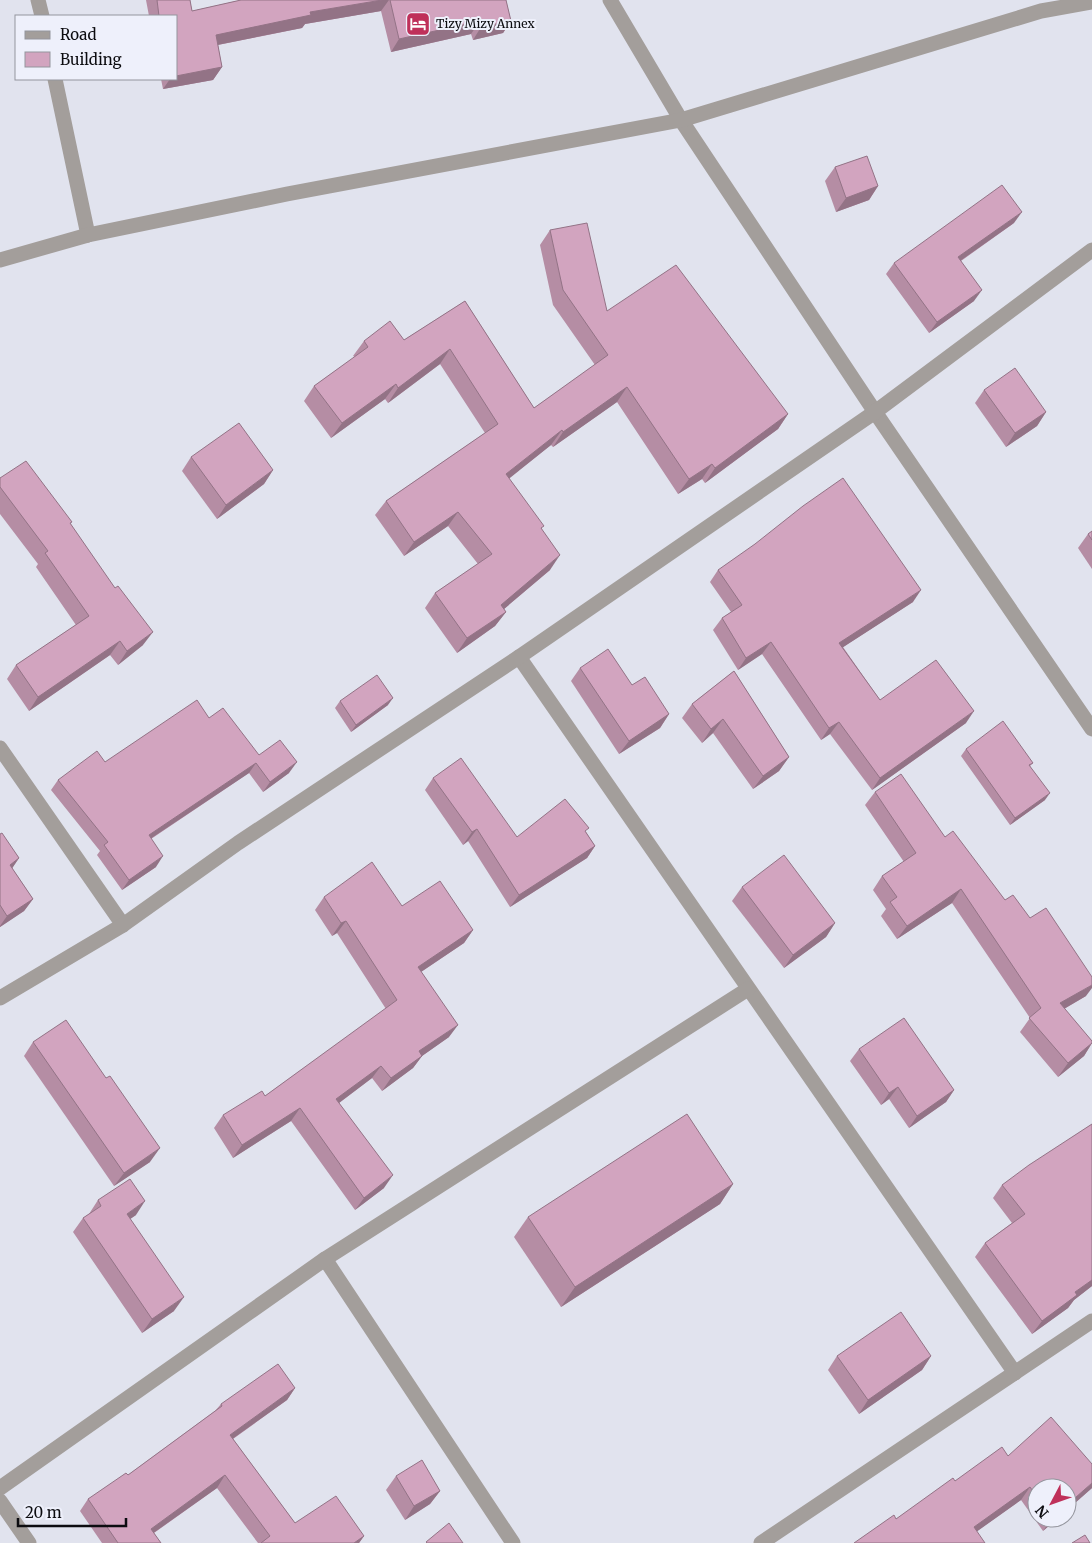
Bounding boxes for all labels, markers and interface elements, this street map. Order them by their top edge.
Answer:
hotel icon: Tizy Mizy Annex [405,11,431,37]
legend [15,15,178,80]
place label: Tizy Mizy Annex [436,16,535,31]
text: Road [60,25,96,44]
text: Building [60,50,122,69]
north arrow [1027,1478,1077,1528]
scale bar [18,1496,125,1528]
text: N [1032,1501,1053,1522]
text: 20 m [25,1503,62,1522]

